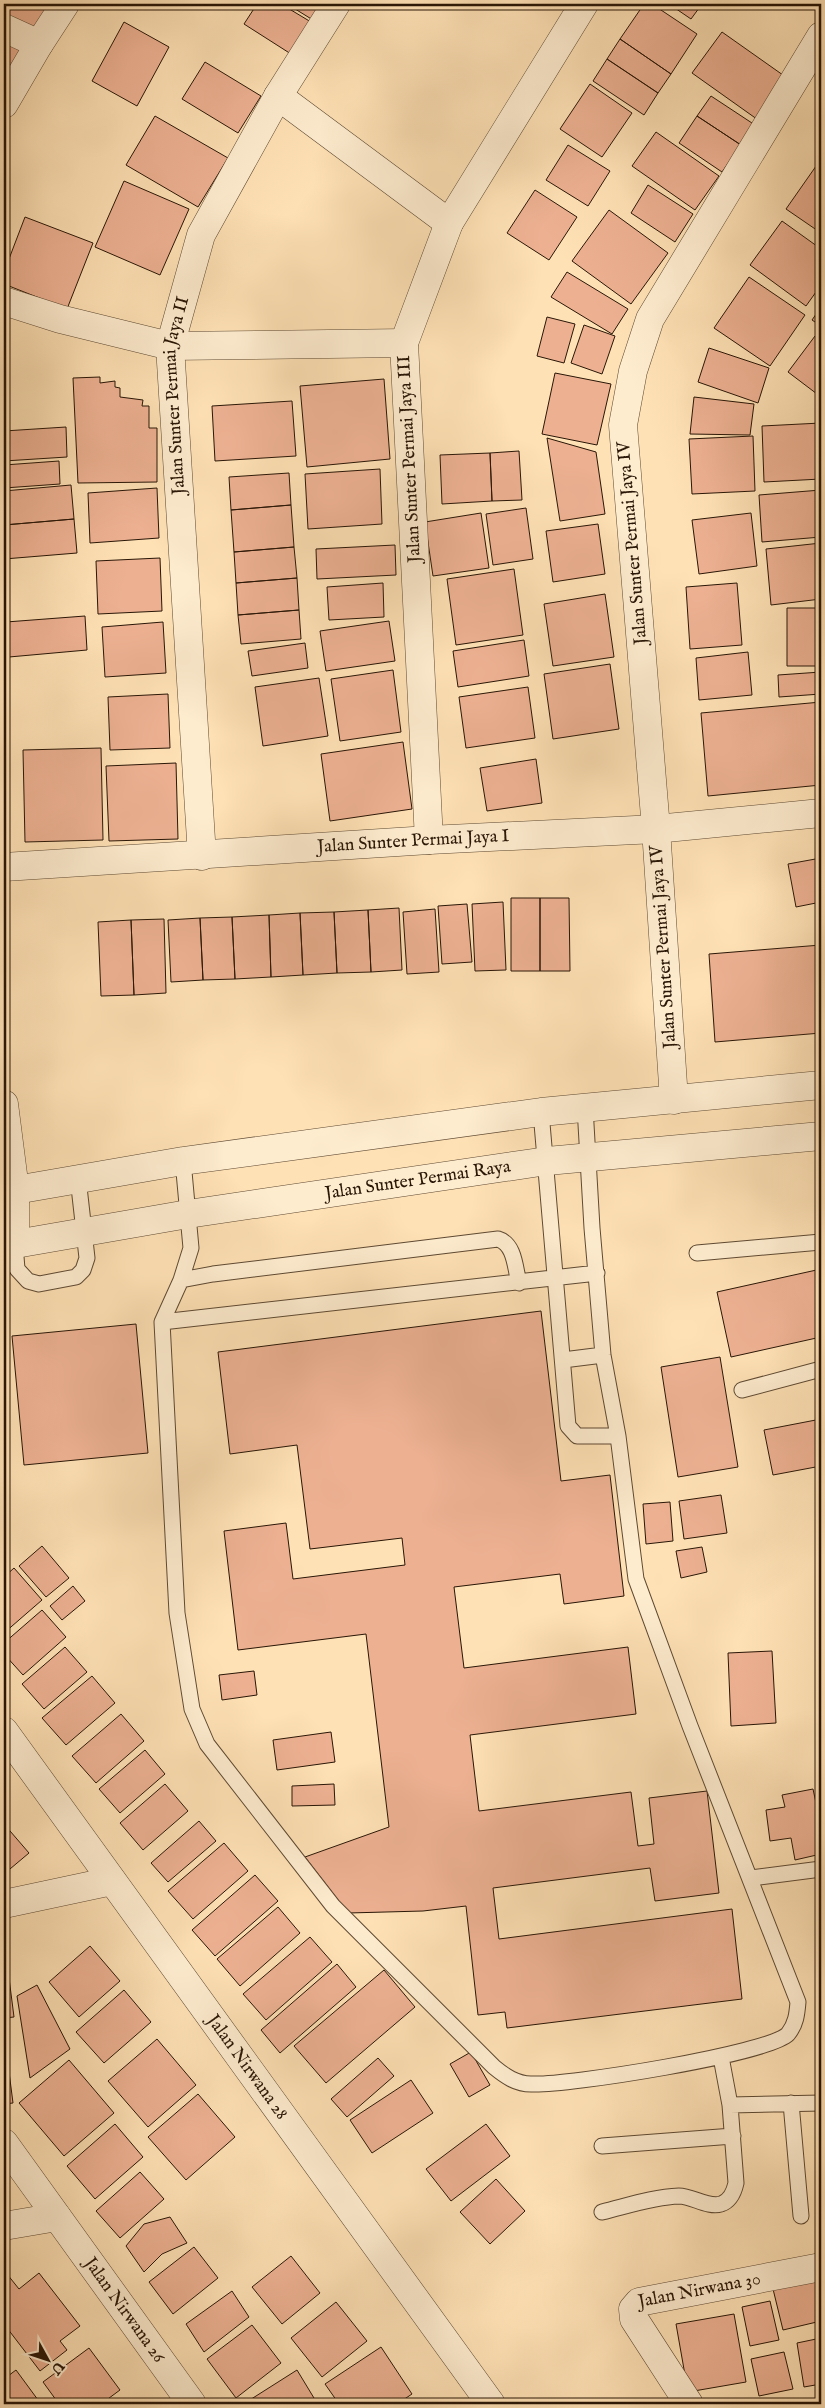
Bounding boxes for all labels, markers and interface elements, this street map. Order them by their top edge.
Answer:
street label: Jalan Sunter Permai Jaya II [158,294,195,497]
street label: Jalan Sunter Permai Jaya III [393,355,427,565]
street label: Jalan Sunter Permai Jaya IV [613,439,654,648]
street label: Jalan Sunter Permai Jaya I [315,825,510,859]
street label: Jalan Sunter Permai Jaya IV [645,843,683,1051]
street label: Jalan Sunter Permai Raya [321,1155,512,1205]
street label: Jalan Nirwana 28 [200,2009,293,2124]
street label: Jalan Nirwana 26 [77,2251,170,2368]
street label: Jalan Nirwana 30 [634,2267,763,2314]
north arrow [22,2336,72,2386]
text: U [46,2357,69,2379]

